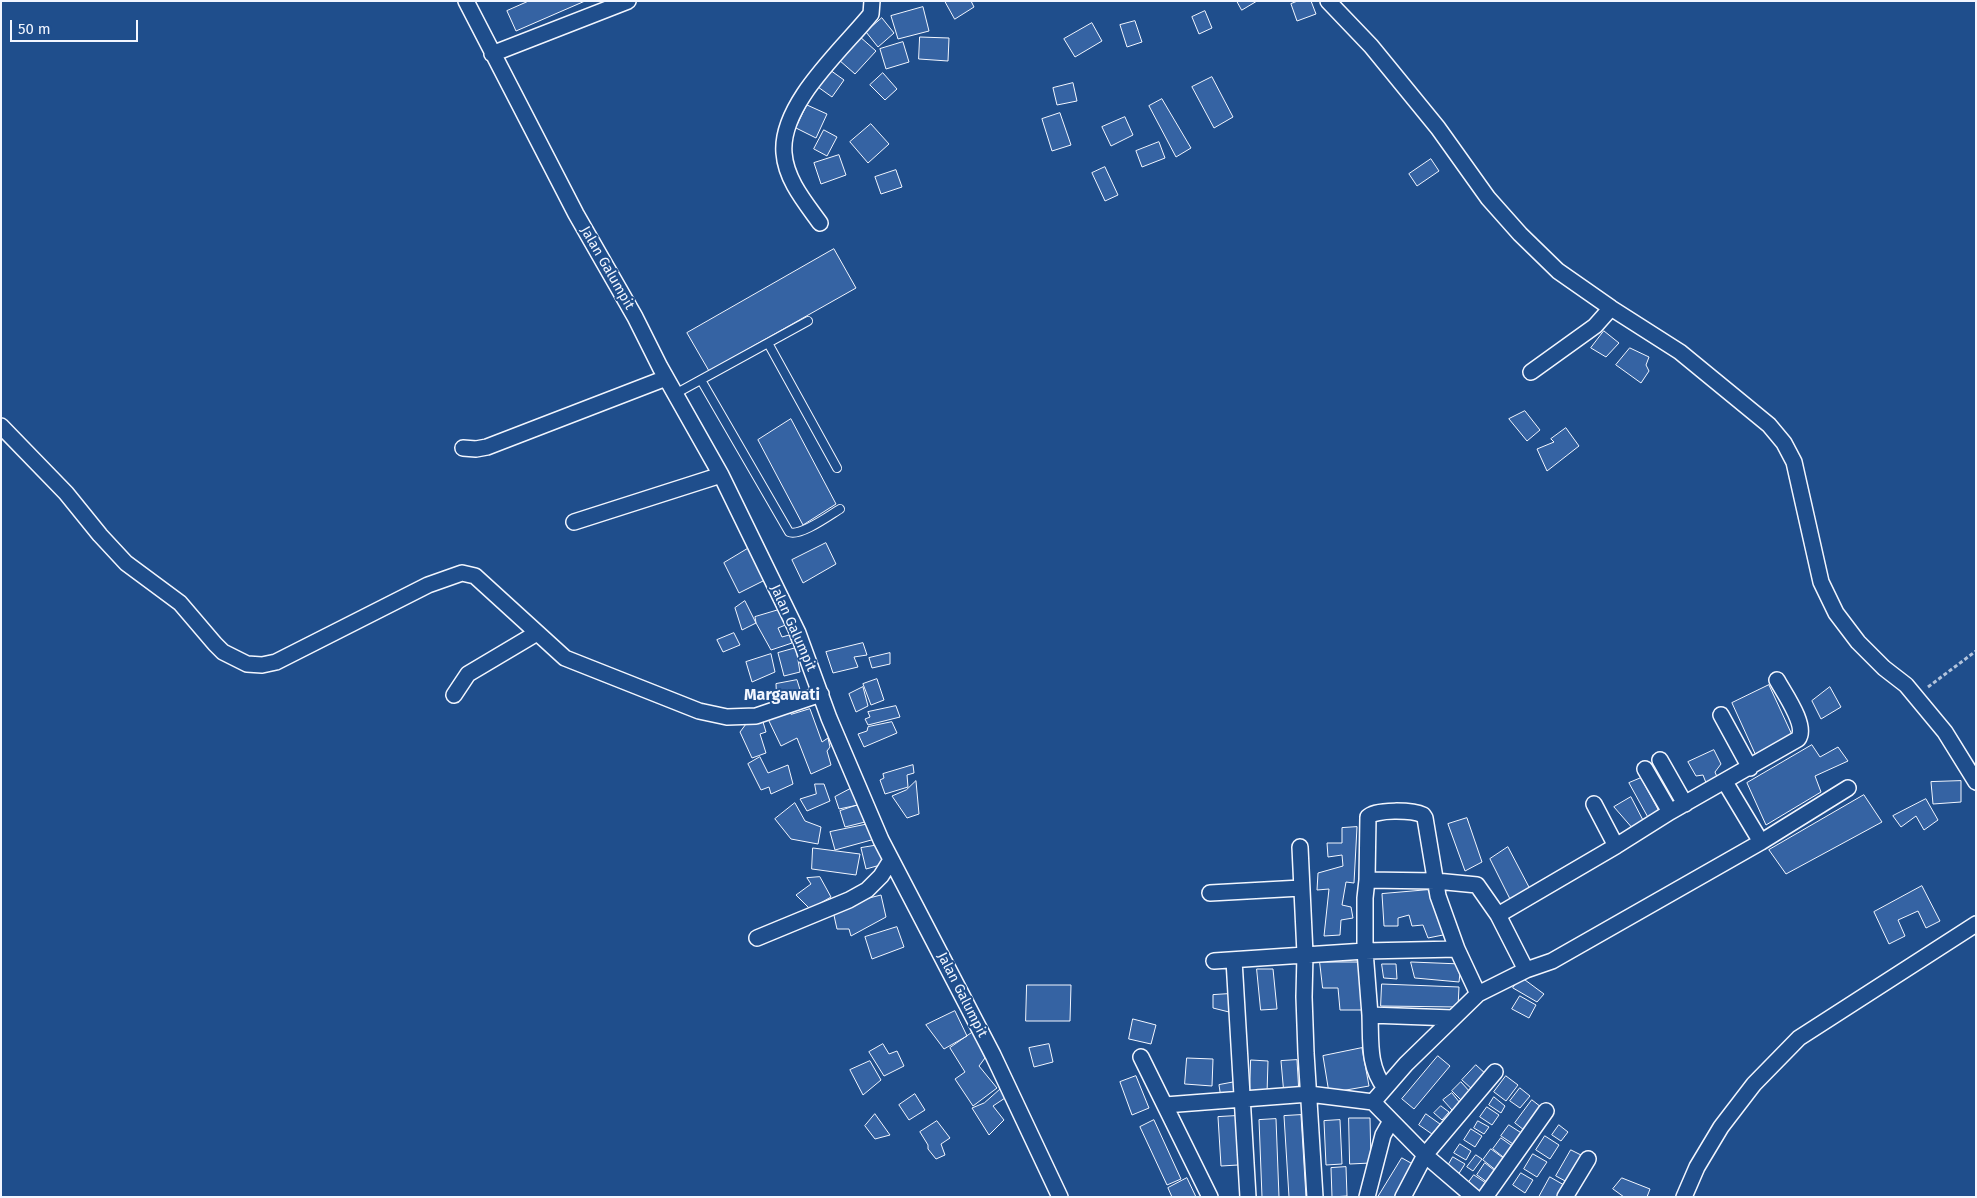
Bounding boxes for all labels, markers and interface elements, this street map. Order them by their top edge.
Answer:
scale bar [12,10,140,42]
text: 50 m [18,20,51,38]
street label: Jalan Galumpit [576,223,638,313]
street label: Jalan Galumpit [766,582,820,674]
district label: Margawati [744,686,820,706]
street label: Jalan Galumpit [933,950,991,1040]

